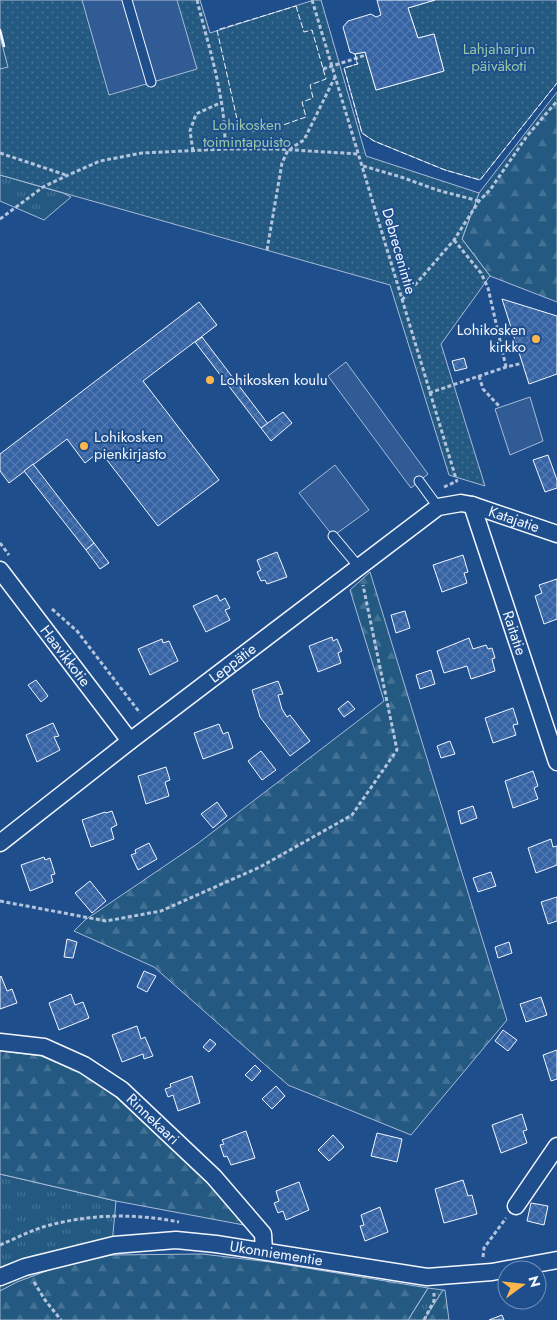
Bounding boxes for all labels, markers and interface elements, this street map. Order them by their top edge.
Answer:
park label: Lahjaharjun päiväkoti [463,38,535,77]
park label: Lohikosken toimintapuisto [203,114,291,153]
street label: Debrecenintie [376,205,422,297]
place label: Lohikosken kirkko [457,319,526,358]
marker: Lohikosken kirkko [530,333,542,345]
place label: Lohikosken koulu [220,369,328,391]
marker: Lohikosken koulu [204,374,216,386]
place label: Lohikosken pienkirjasto [94,426,167,465]
marker: Lohikosken pienkirjasto [78,440,90,452]
street label: Katajatie [486,500,543,538]
street label: Raitatie [497,608,532,659]
street label: Haavikkotie [35,621,96,692]
street label: Leppätie [204,638,261,688]
street label: Rinnekaari [121,1088,184,1150]
street label: Ukonniementie [228,1235,325,1272]
north arrow [497,1260,547,1310]
text: N [523,1274,546,1290]

